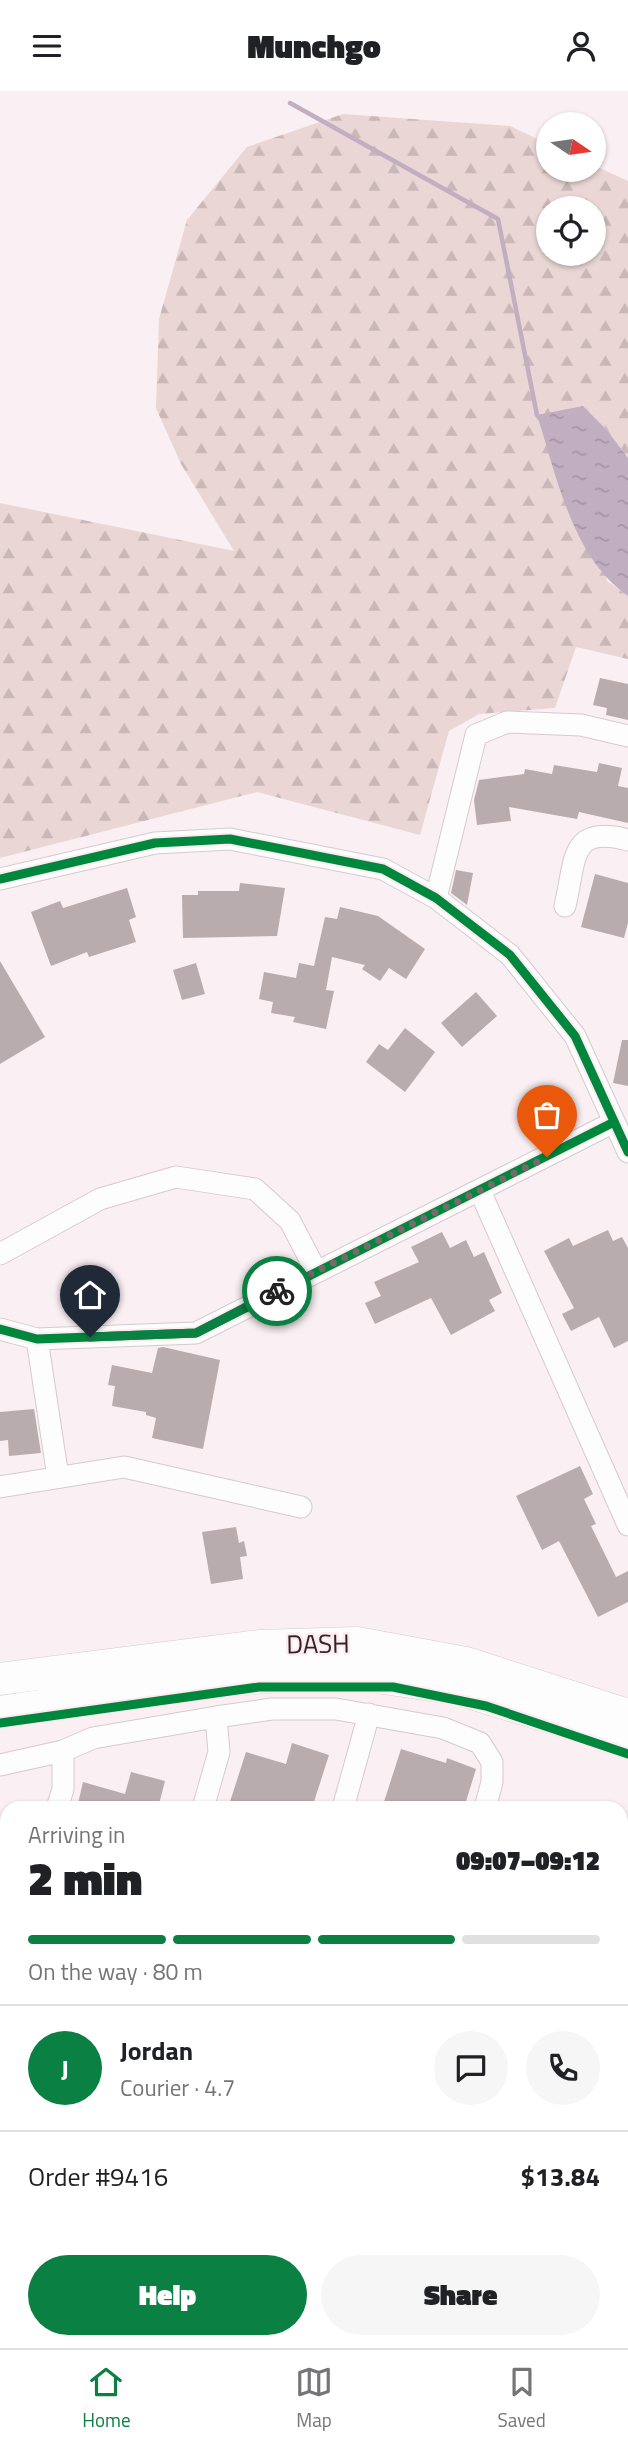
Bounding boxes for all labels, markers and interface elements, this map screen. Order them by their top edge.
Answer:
text: Munchgo [247,22,381,70]
icon: menu [28,27,66,65]
icon: person [562,27,600,65]
north arrow [536,112,606,182]
map controls [536,112,606,266]
button: locate [536,196,606,266]
pin [517,1085,577,1157]
icon: bag [528,1096,566,1134]
courier [242,1256,312,1326]
pin [60,1265,120,1337]
icon: bike [258,1272,296,1310]
icon: home [71,1276,109,1314]
street label: DASH [286,1623,350,1664]
text: Arriving in [28,1817,125,1852]
text: 09:07–09:12 [456,1841,600,1880]
text: 2 min [28,1843,142,1913]
text: On the way · 80 m [28,1954,203,1989]
text: Jordan [120,2031,193,2070]
button: chat [434,2031,508,2105]
button: phone [526,2031,600,2105]
text: J [61,2049,69,2088]
text: Courier · 4.7 [120,2070,235,2105]
text: Order #9416 [28,2157,168,2196]
text: $13.84 [521,2157,600,2196]
button: Help [28,2255,307,2335]
button: Share [321,2255,600,2335]
tab: Home [82,2363,130,2434]
tab: Map [295,2363,333,2434]
tab: Saved [497,2363,546,2434]

